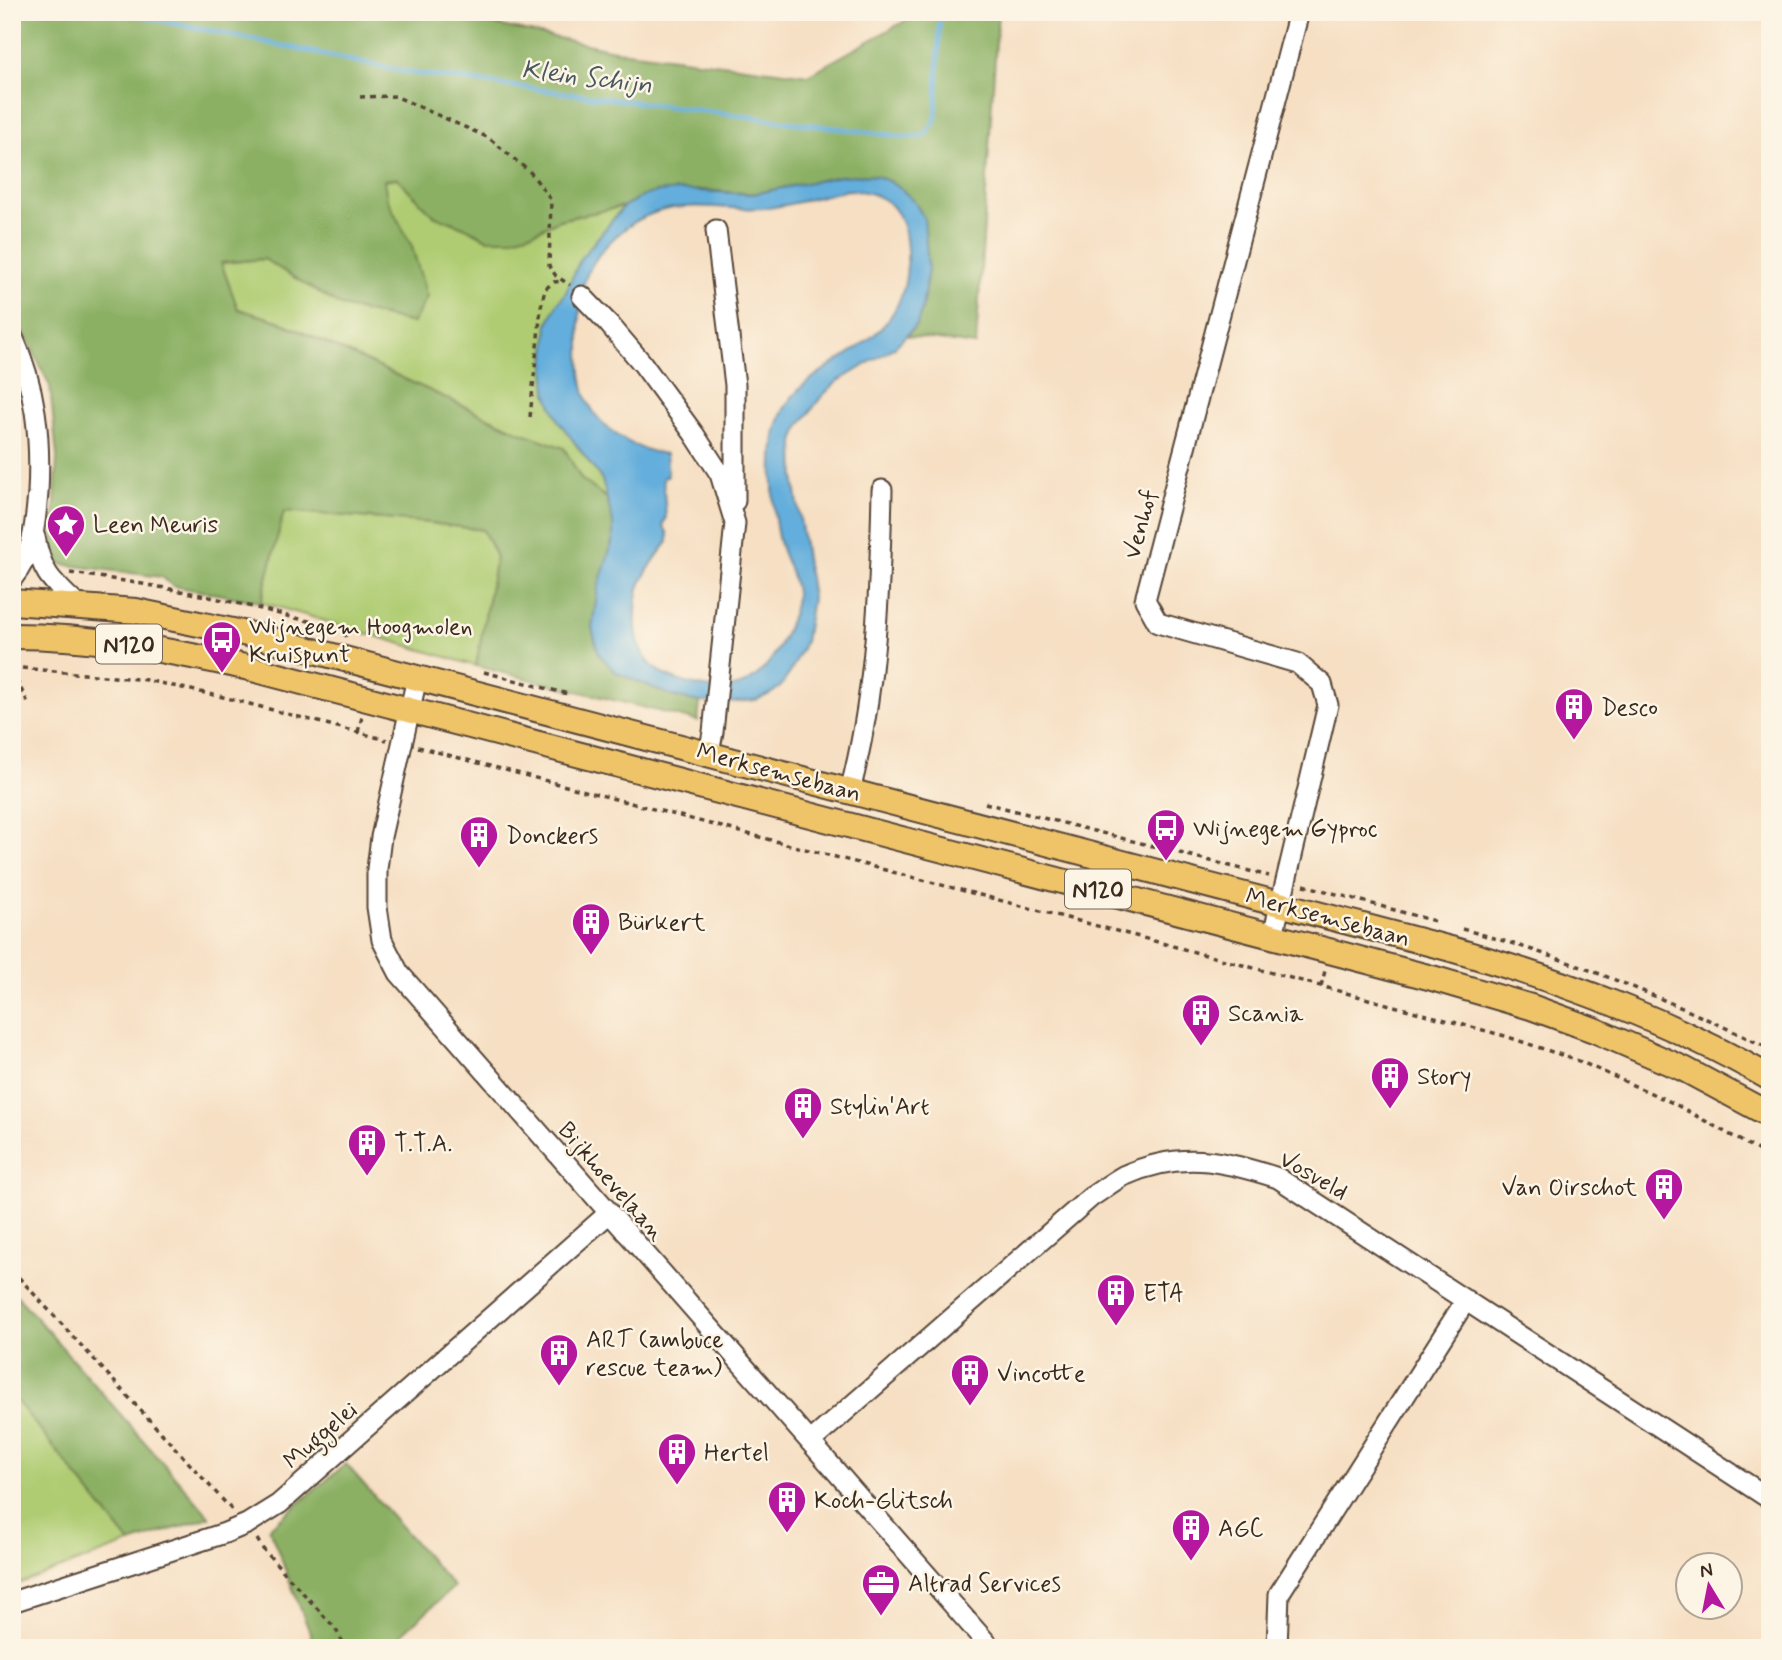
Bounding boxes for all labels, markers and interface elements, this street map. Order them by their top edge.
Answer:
water label: Klein Schijn [519,53,654,103]
street label: Venhof [1117,486,1166,563]
place icon: Leen Meuris [45,503,87,558]
place label: Leen Meuris [93,510,219,541]
place label: Wijnegem Hoogmolen Kruispunt [249,612,473,671]
bus stop icon: Wijnegem Hoogmolen Kruispunt [201,619,243,674]
road number: N120 [96,624,162,664]
building icon: Desco [1553,686,1595,741]
place label: Desco [1601,693,1658,724]
street label: Merksemsebaan [693,737,864,810]
bus stop icon: Wijnegem Gyproc [1145,807,1187,862]
building icon: Donckers [458,814,500,869]
place label: Wijnegem Gyproc [1193,814,1378,845]
place label: Donckers [506,821,598,852]
road number: N120 [1065,870,1131,908]
street label: Merksemsebaan [1242,882,1413,955]
building icon: Bürkert [570,901,612,956]
place label: Bürkert [618,908,706,939]
building icon: Scania [1180,992,1222,1047]
place label: Scania [1228,999,1304,1030]
building icon: Story [1369,1055,1411,1110]
place label: Story [1417,1062,1471,1093]
building icon: Stylin'Art [782,1085,824,1140]
place label: Stylin'Art [830,1092,930,1123]
street label: Bijkhoevelaan [551,1116,671,1248]
building icon: T.T.A. [346,1122,388,1177]
place label: T.T.A. [394,1129,453,1160]
street label: Vosveld [1273,1144,1353,1208]
building icon: Van Oirschot [1643,1166,1685,1221]
place label: Van Oirschot [1501,1173,1637,1204]
building icon: ETA [1095,1272,1137,1327]
place label: ETA [1143,1279,1184,1310]
place label: ART (ambuce rescue team) [586,1325,724,1384]
building icon: ART (ambuce rescue team) [538,1332,580,1387]
building icon: Vincotte [949,1352,991,1407]
place label: Vincotte [997,1359,1086,1390]
street label: Muggelei [277,1395,367,1479]
building icon: Hertel [656,1431,698,1486]
place label: Hertel [704,1438,769,1469]
building icon: Koch-Glitsch [766,1479,808,1534]
place label: Koch-Glitsch [814,1486,953,1517]
building icon: AGC [1170,1507,1212,1562]
place label: AGC [1218,1514,1264,1545]
north arrow [1674,1552,1744,1622]
text: N [1698,1557,1715,1584]
office icon: Altrad Services [860,1562,902,1617]
place label: Altrad Services [908,1569,1061,1600]

